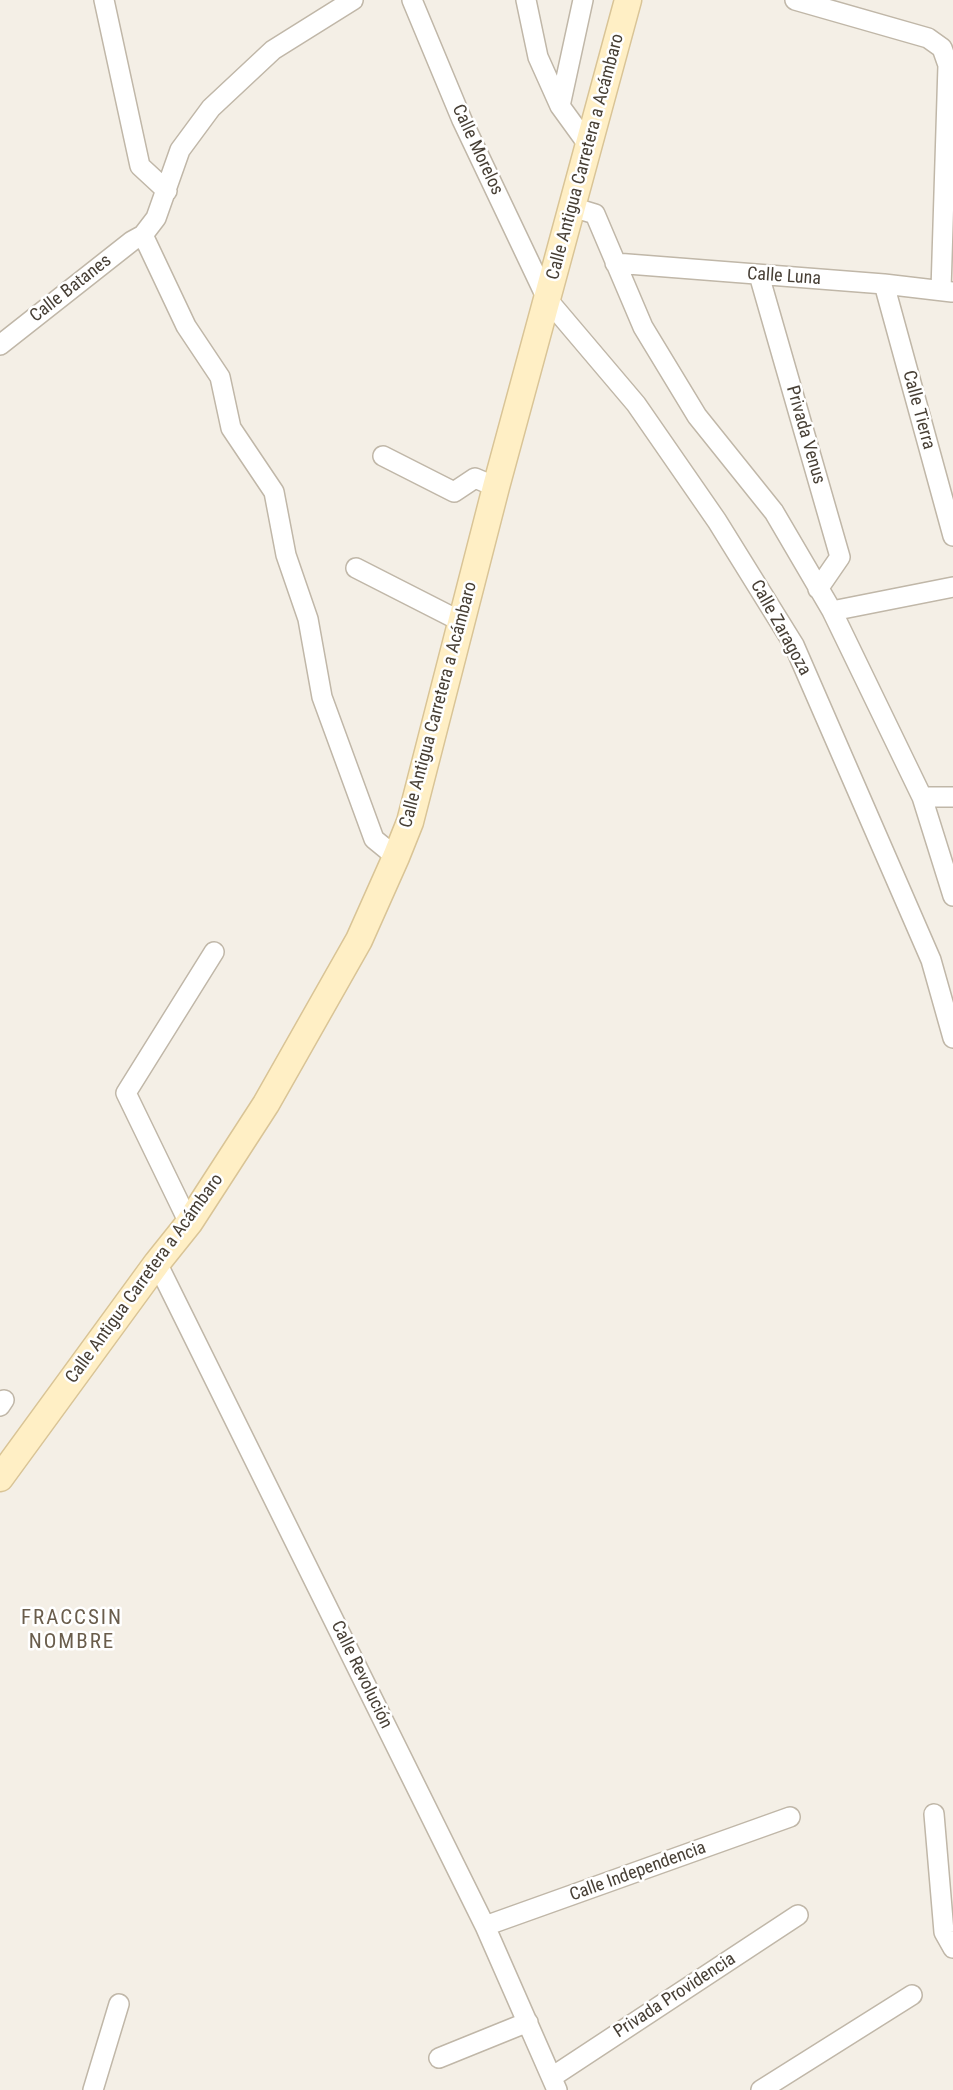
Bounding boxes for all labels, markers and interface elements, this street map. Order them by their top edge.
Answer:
street label: Calle Antigua Carretera a Acámbaro [543,32,629,282]
street label: Calle Morelos [447,101,507,199]
street label: Calle Batanes [26,251,116,327]
street label: Calle Luna [746,264,822,290]
street label: Calle Tierra [897,368,939,452]
street label: Privada Venus [781,383,829,487]
street label: Calle Zaragoza [745,577,815,679]
street label: Calle Antigua Carretera a Acámbaro [396,580,482,830]
street label: Calle Antigua Carretera a Acámbaro [62,1170,228,1388]
district label: FRACCSIN NOMBRE [22,1606,122,1656]
street label: Calle Revolución [326,1618,396,1732]
street label: Calle Independencia [567,1837,709,1907]
street label: Privada Providencia [610,1949,740,2043]

